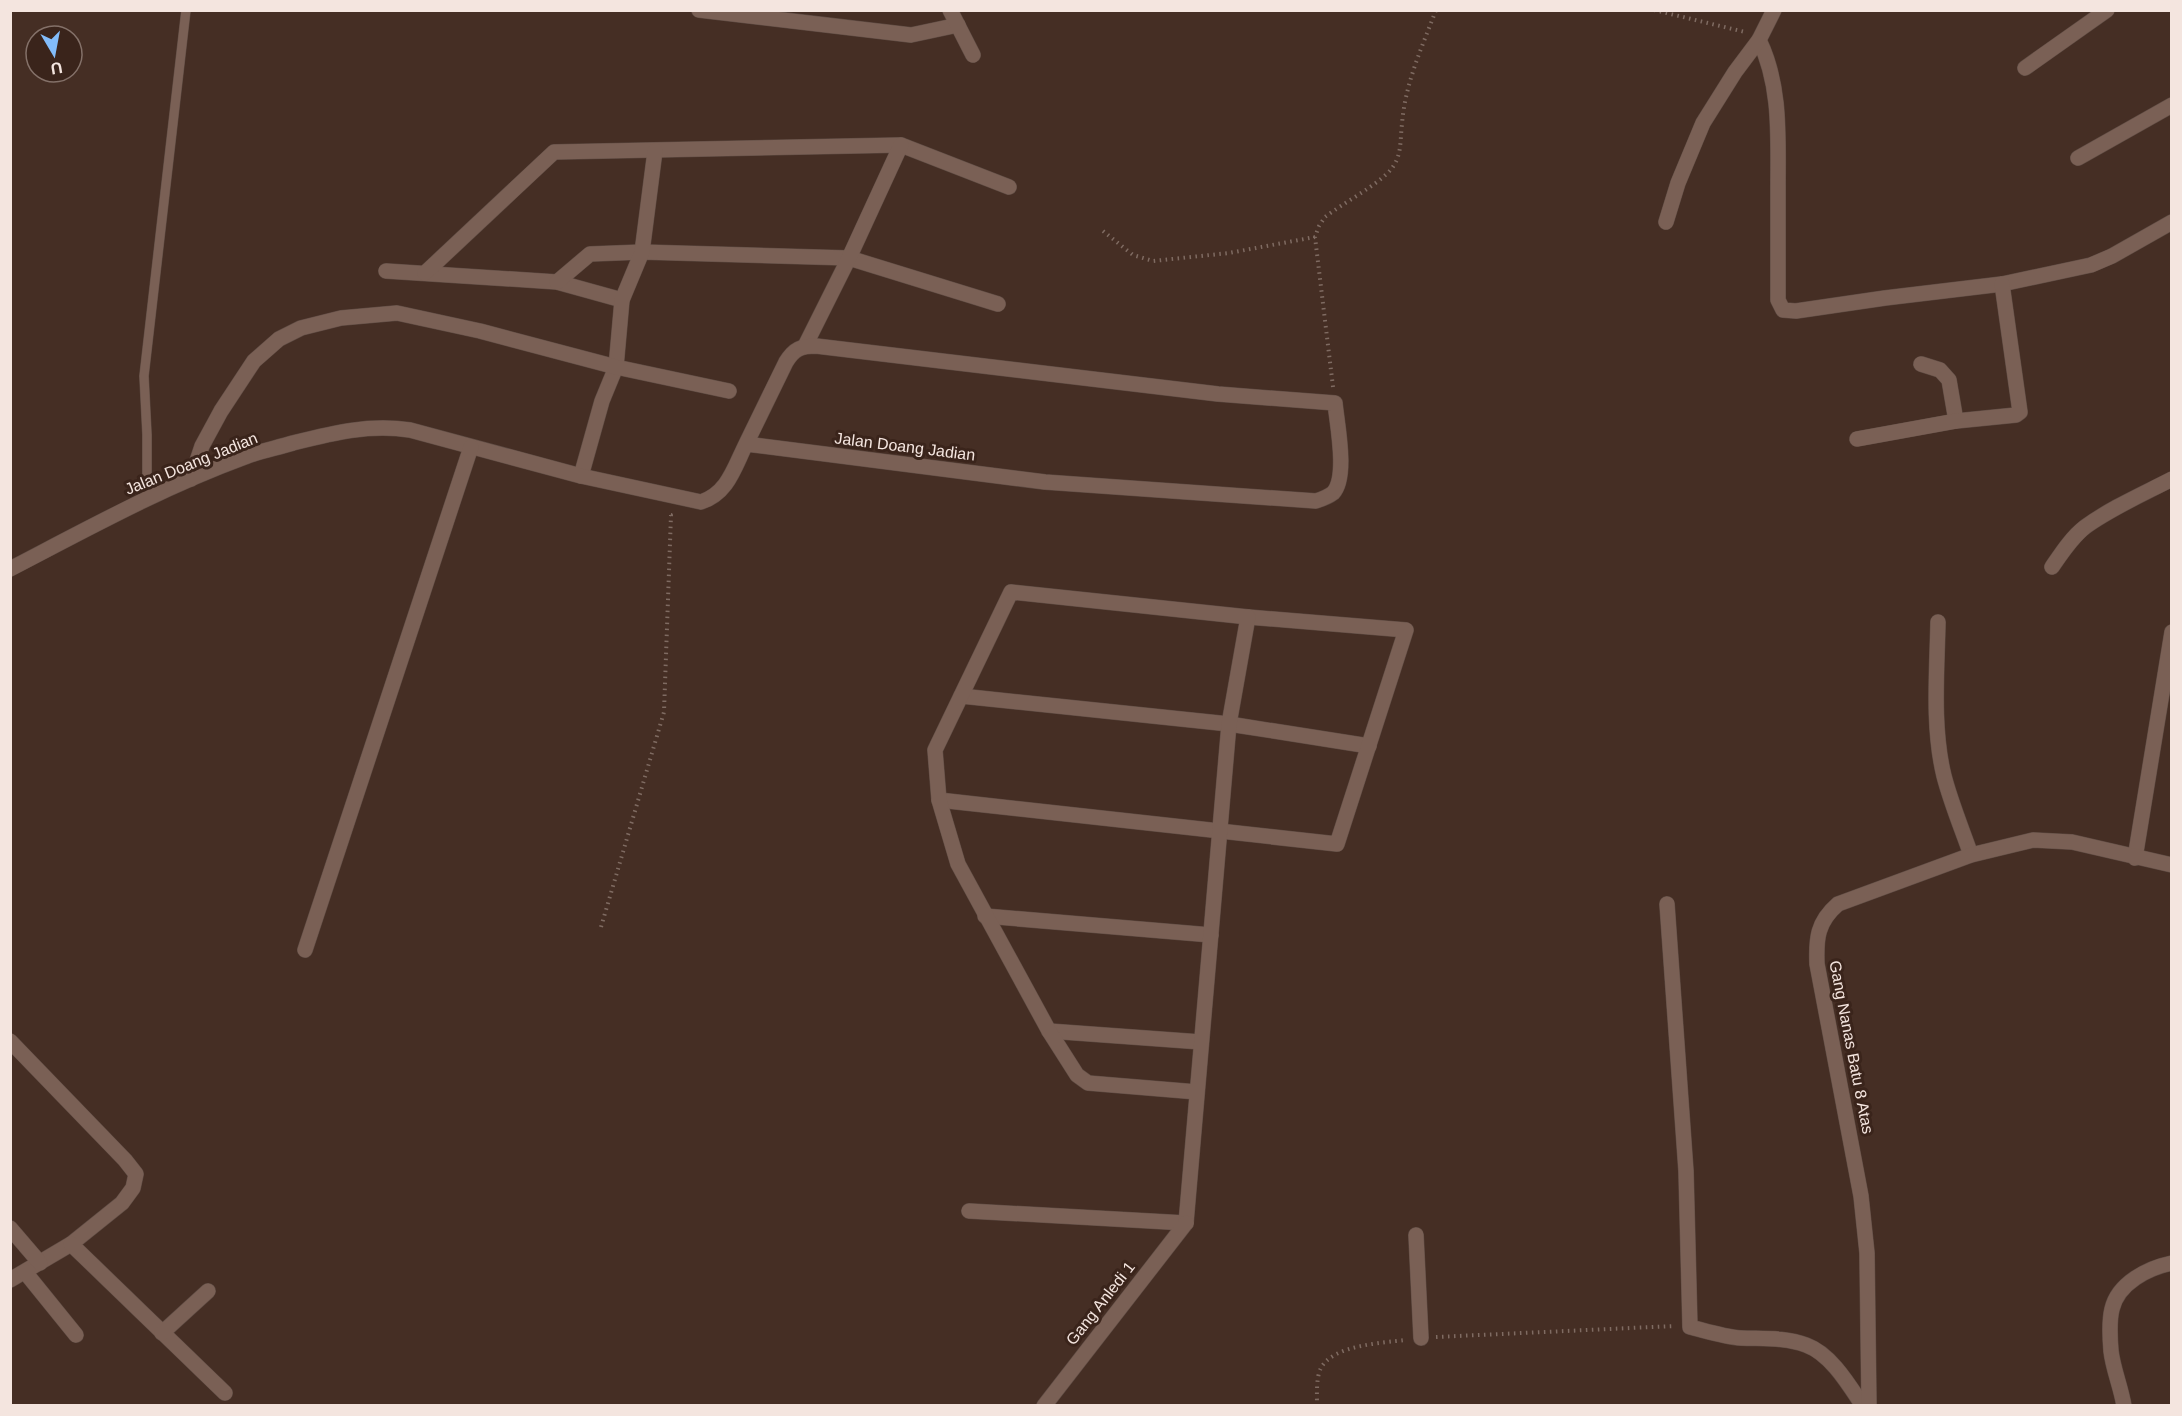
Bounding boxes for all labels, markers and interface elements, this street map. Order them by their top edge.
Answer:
north arrow [24,24,84,84]
text: U [49,59,64,78]
street label: Jalan Doang Jadian [122,429,260,498]
street label: Jalan Doang Jadian [834,429,976,464]
street label: Gang Nanas Batu 8 Atas [1826,959,1877,1135]
street label: Gang Anledi 1 [1063,1258,1138,1348]

